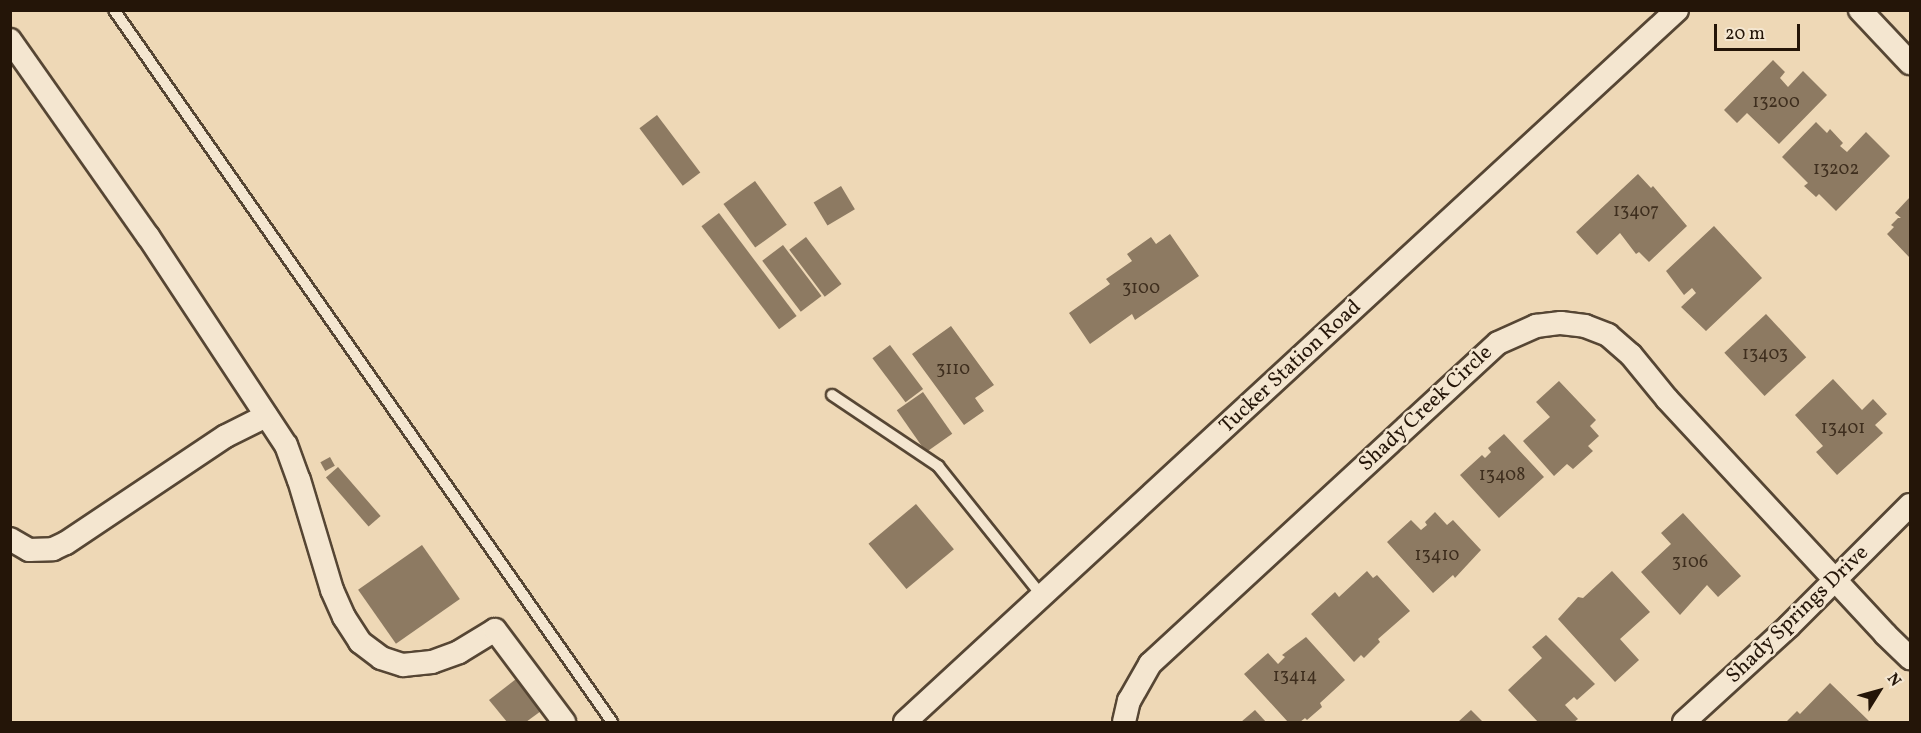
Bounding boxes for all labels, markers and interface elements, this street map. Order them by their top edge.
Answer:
scale bar [1717,12,1802,50]
text: 20 m [1725,22,1765,47]
house number: 13200 [1752,92,1800,114]
house number: 13202 [1813,159,1859,181]
house number: 13407 [1613,201,1659,223]
house number: 3100 [1122,278,1160,300]
street label: Tucker Station Road [1215,295,1367,439]
street label: Shady Creek Circle [1354,340,1498,478]
house number: 13403 [1742,344,1788,366]
house number: 3110 [936,359,970,381]
house number: 13401 [1821,418,1865,440]
house number: 13408 [1479,465,1525,487]
street label: Shady Springs Drive [1721,540,1875,690]
house number: 13410 [1415,545,1459,567]
house number: 3106 [1672,552,1708,574]
north arrow [1849,661,1909,721]
house number: 13414 [1273,666,1317,688]
text: N [1881,669,1906,691]

